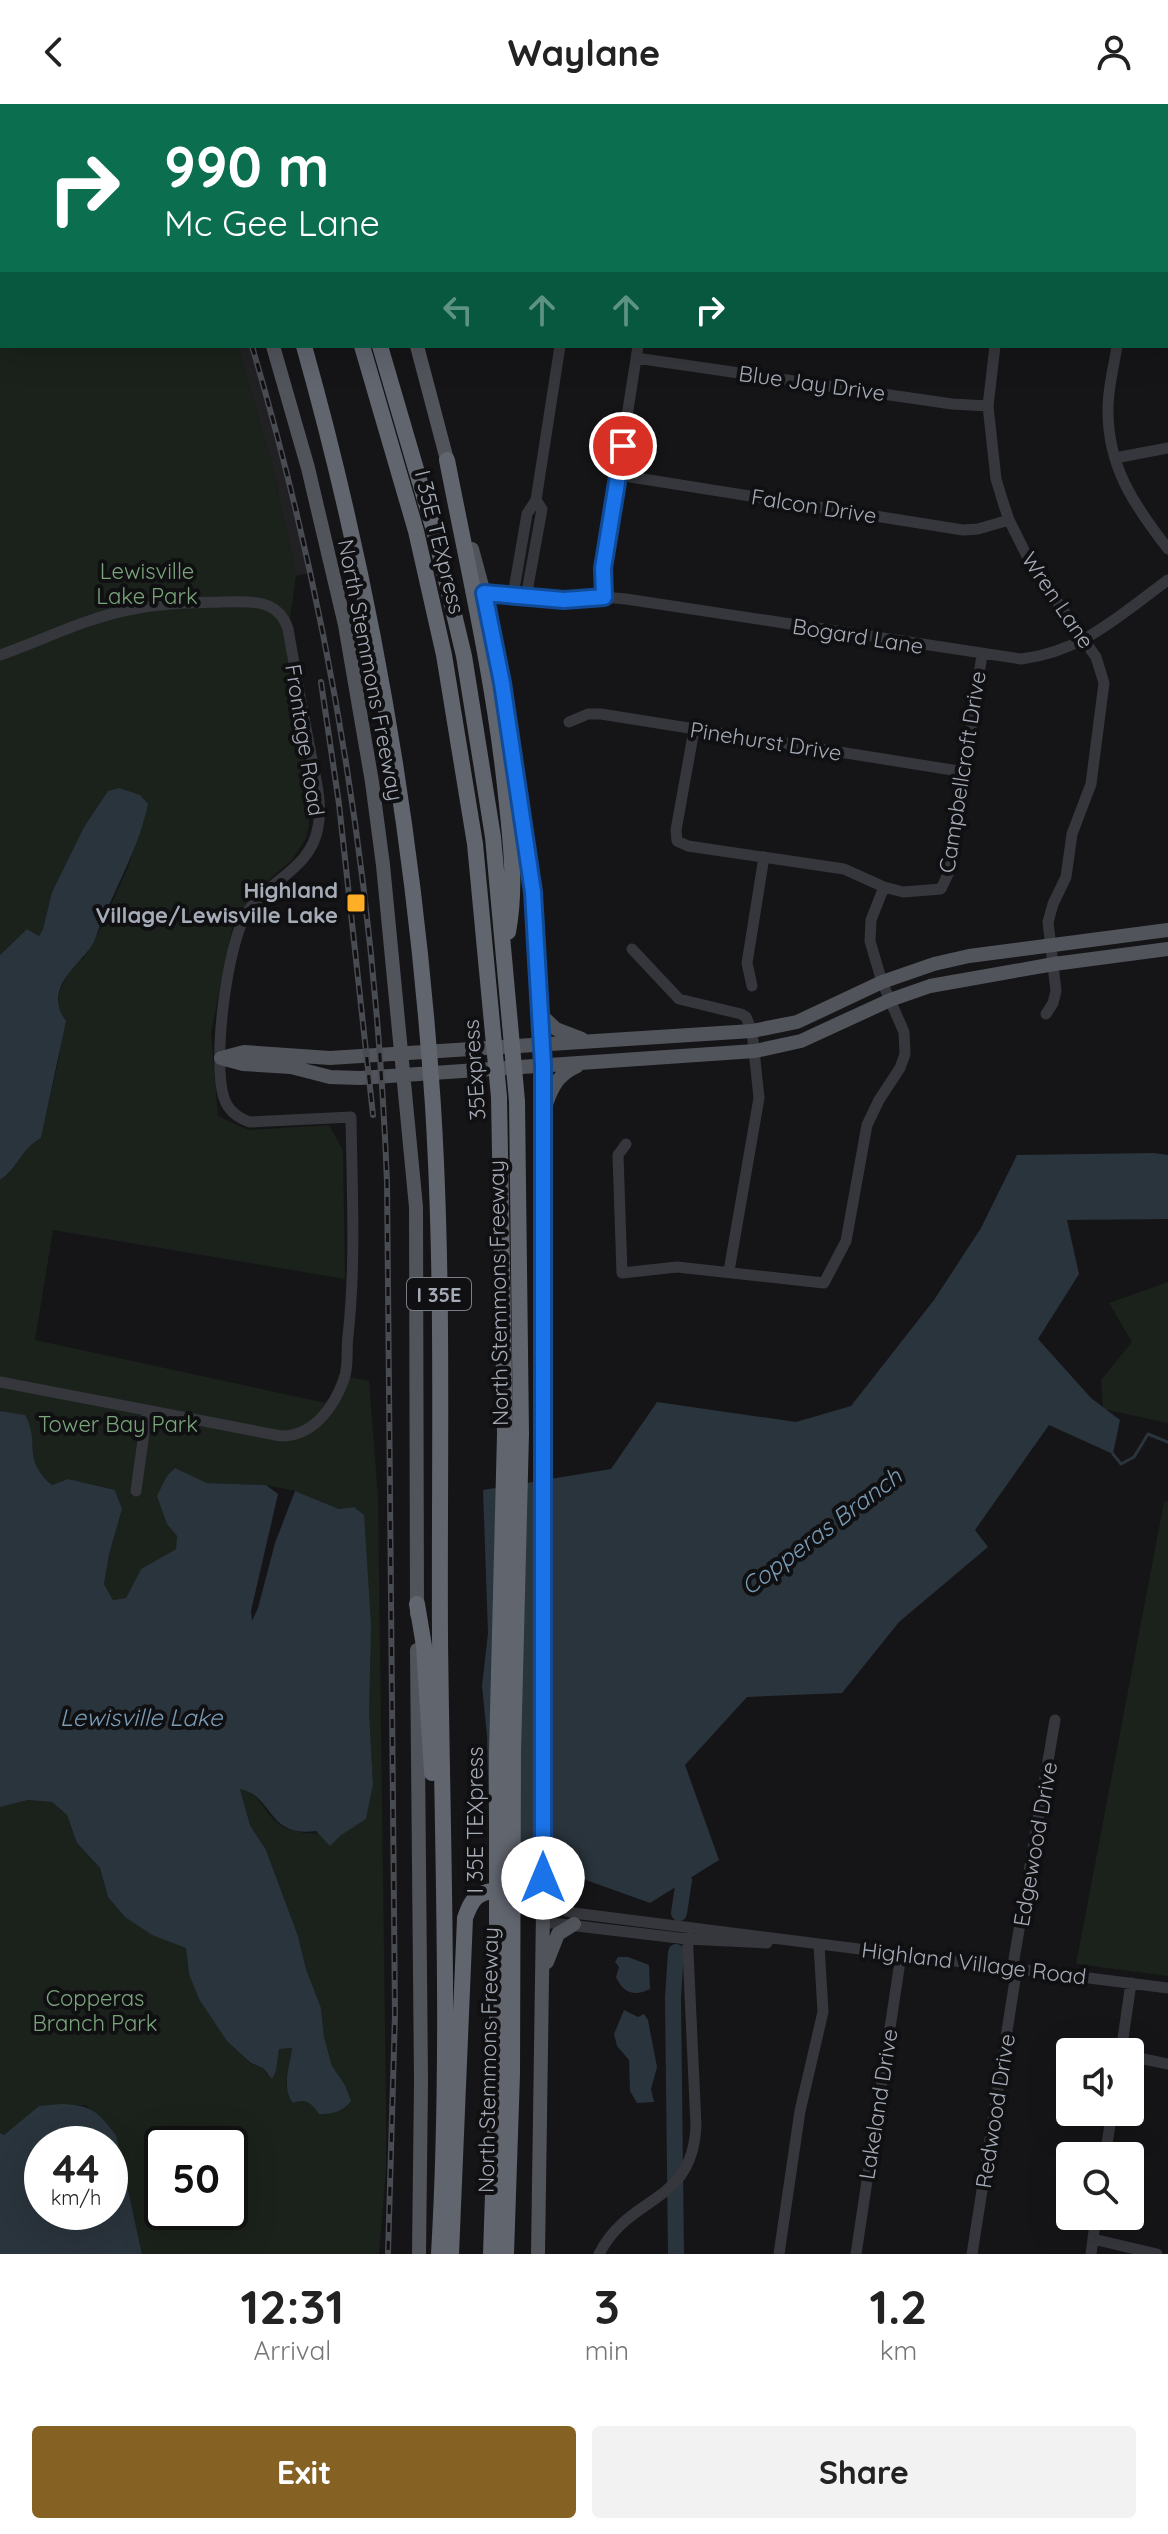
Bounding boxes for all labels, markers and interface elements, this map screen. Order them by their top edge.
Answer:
icon: back [32,30,76,74]
text: Waylane [508,30,660,75]
icon: person [1092,30,1136,74]
text: 990 m [164,131,329,201]
icon: right [32,136,136,240]
text: Mc Gee Lane [164,200,380,245]
icon: left [436,288,480,332]
icon: ahead [520,288,564,332]
icon: ahead [604,288,648,332]
icon: right [688,288,732,332]
street label: Blue Jay Drive [737,359,887,407]
pin [589,412,657,480]
icon: arrive [601,424,645,468]
street label: I 35E TEXpress [409,467,471,617]
street label: Falcon Drive [749,482,879,530]
street label: North Stemmons Freeway [332,537,410,803]
street label: Wren Lane [1015,546,1101,654]
park label: Lewisville Lake Park [96,557,198,610]
street label: Bogard Lane [791,612,925,660]
street label: Frontage Road [279,662,331,818]
street label: Campbellcroft Drive [932,669,992,875]
street label: Pinehurst Drive [688,715,844,767]
place label: Highland Village/Lewisville Lake [96,876,338,929]
marker: Highland Village/Lewisville Lake [345,892,367,914]
street label: 35Express [457,1019,491,1121]
street label: North Stemmons Freeway [482,1160,514,1426]
road number: I 35E [407,1278,471,1310]
park label: Tower Bay Park [38,1410,198,1438]
water label: Copperas Branch [735,1461,907,1601]
water label: Lewisville Lake [60,1702,224,1732]
street label: I 35E TEXpress [461,1746,489,1894]
street label: Edgewood Drive [1007,1759,1063,1929]
position arrow [501,1836,585,1920]
street label: North Stemmons Freeway [472,1927,504,2193]
street label: Highland Village Road [860,1935,1088,1991]
park label: Copperas Branch Park [32,1984,158,2037]
street label: Lakeland Drive [852,2027,904,2181]
street label: Redwood Drive [969,2032,1021,2190]
map controls [1056,2038,1144,2230]
button: sound [1056,2038,1144,2126]
speed limit sign: 50 [144,2126,248,2230]
button: search [1056,2142,1144,2230]
text: 44 [52,2143,100,2193]
text: km/h [51,2185,101,2210]
text: 12:31 [241,2276,344,2336]
text: 3 [594,2276,620,2336]
text: 1.2 [870,2276,927,2336]
text: Arrival [253,2334,331,2367]
text: min [585,2334,629,2367]
text: km [880,2334,917,2367]
button: Exit [32,2426,576,2518]
button: Share [592,2426,1136,2518]

